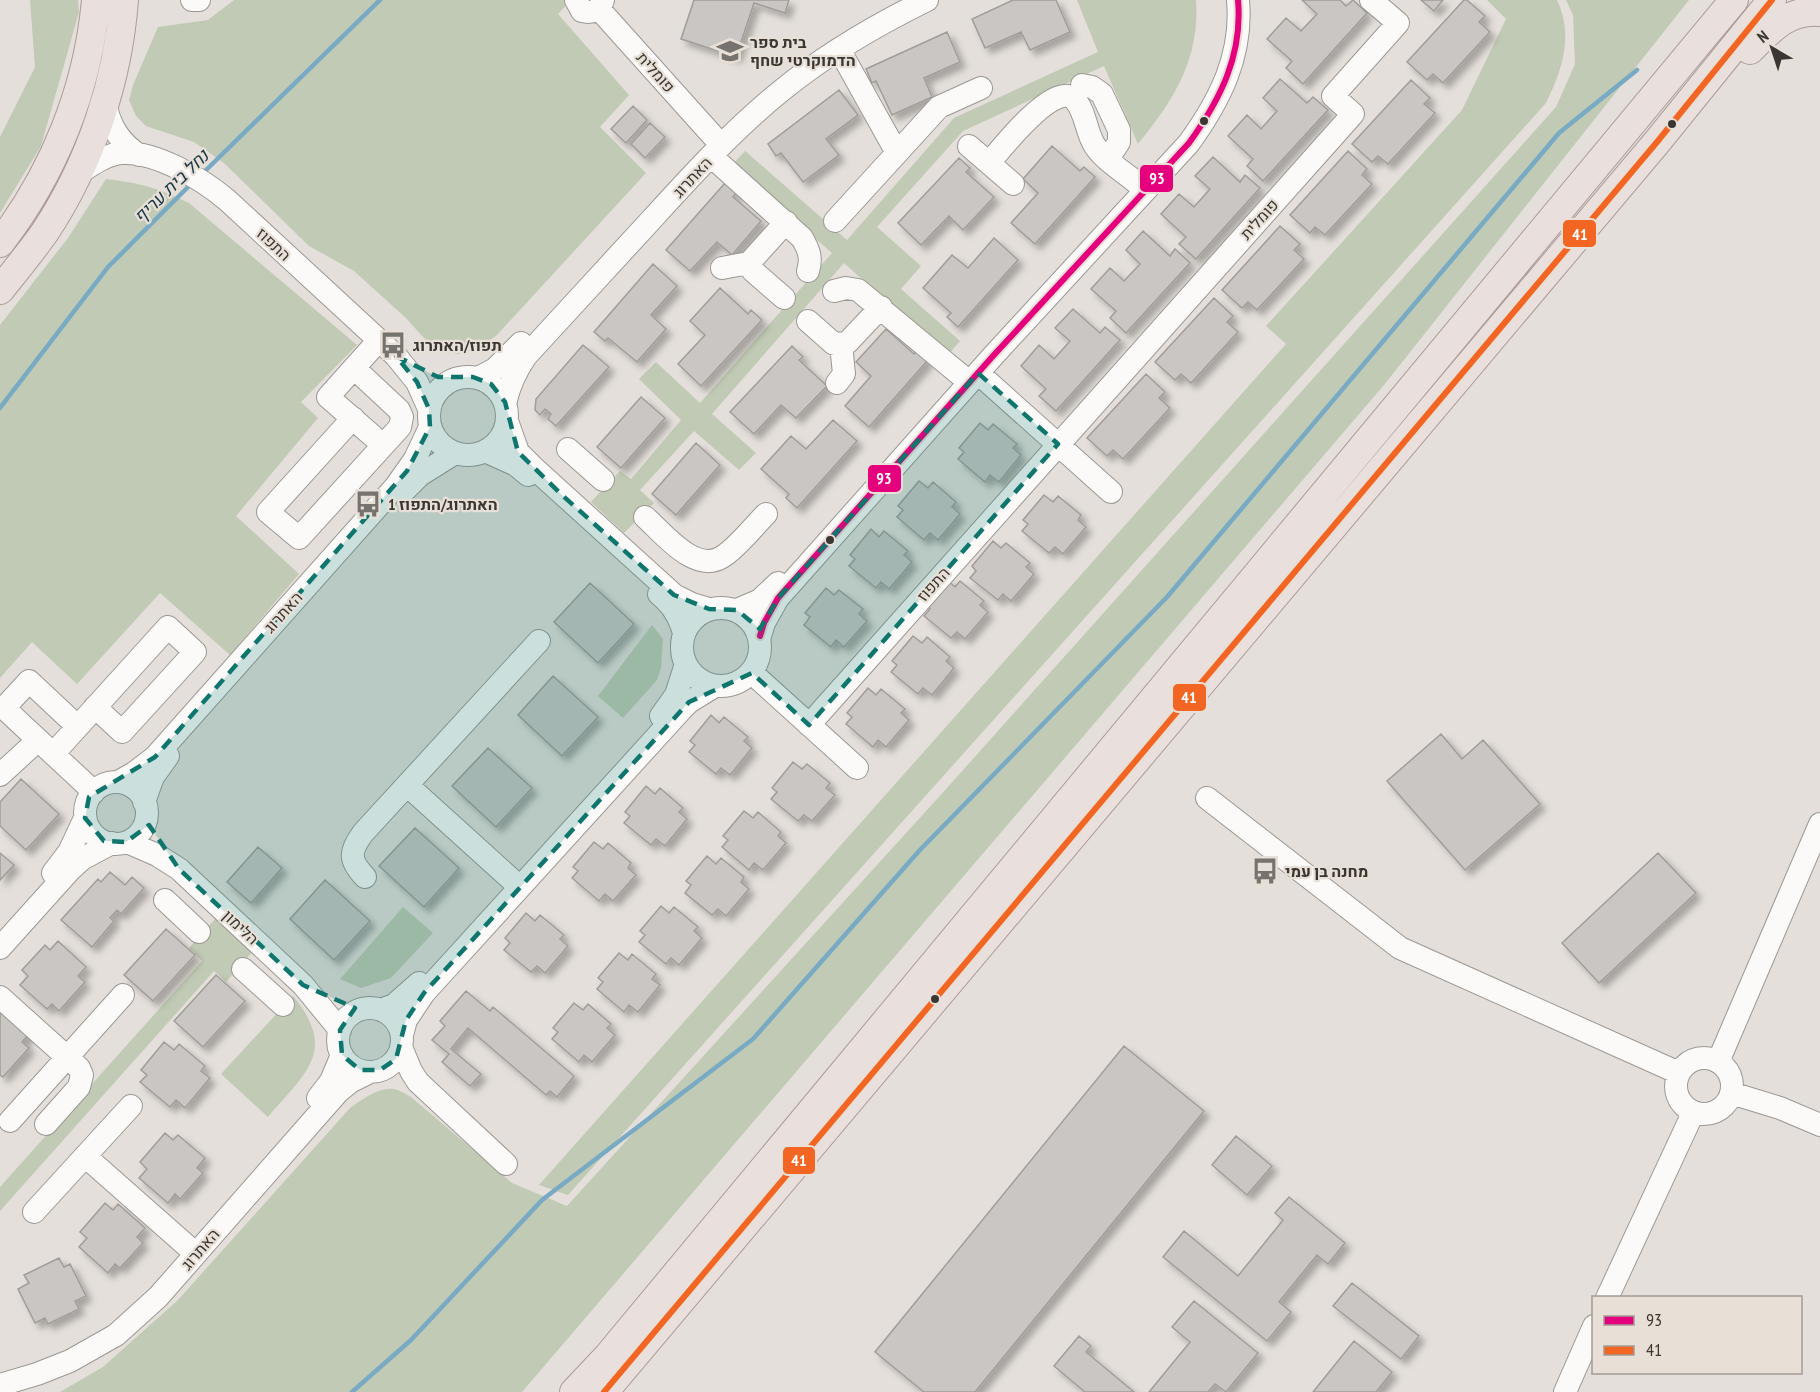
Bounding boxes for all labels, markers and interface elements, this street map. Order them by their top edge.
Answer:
north arrow [1742,18,1802,78]
text: N [1753,26,1772,47]
place label: בית ספר הדמוקרטי שחף [750,32,856,70]
school or university icon: בית ספר הדמוקרטי שחף [715,36,745,66]
street label: פומלית [633,47,679,97]
unlabelled marker [1198,115,1210,127]
unlabelled marker [1666,118,1678,130]
water label: נחל בית עריף [129,143,215,228]
street label: האתרוג [668,152,716,202]
line badge: 93 [1139,164,1174,193]
text: 93 [1149,168,1165,188]
street label: פומלית [1236,194,1282,244]
line badge: 41 [1562,219,1597,248]
street label: התפוז [253,223,295,265]
text: 41 [1572,224,1588,244]
bus stop icon: תפוז/האתרוג [378,330,408,360]
place label: תפוז/האתרוג [413,335,502,355]
line badge: 93 [867,464,902,493]
text: 93 [876,468,892,488]
bus stop icon: האתרוג/התפוז 1 [353,489,383,519]
place label: האתרוג/התפוז 1 [388,494,498,514]
unlabelled marker [824,534,836,546]
street label: התפוז [912,563,954,605]
street label: האתרוג [259,587,307,637]
line badge: 41 [1172,683,1207,712]
text: 41 [1181,687,1197,707]
bus stop icon: מחנה בן עמי [1250,856,1280,886]
place label: מחנה בן עמי [1285,861,1368,881]
street label: הלימון [219,905,263,949]
unlabelled marker [929,993,941,1005]
line badge: 41 [782,1146,816,1175]
text: 41 [791,1150,807,1170]
street label: האתרוג [177,1224,223,1274]
legend [1592,1296,1802,1374]
text: 93 [1646,1308,1662,1331]
text: 41 [1646,1338,1662,1361]

